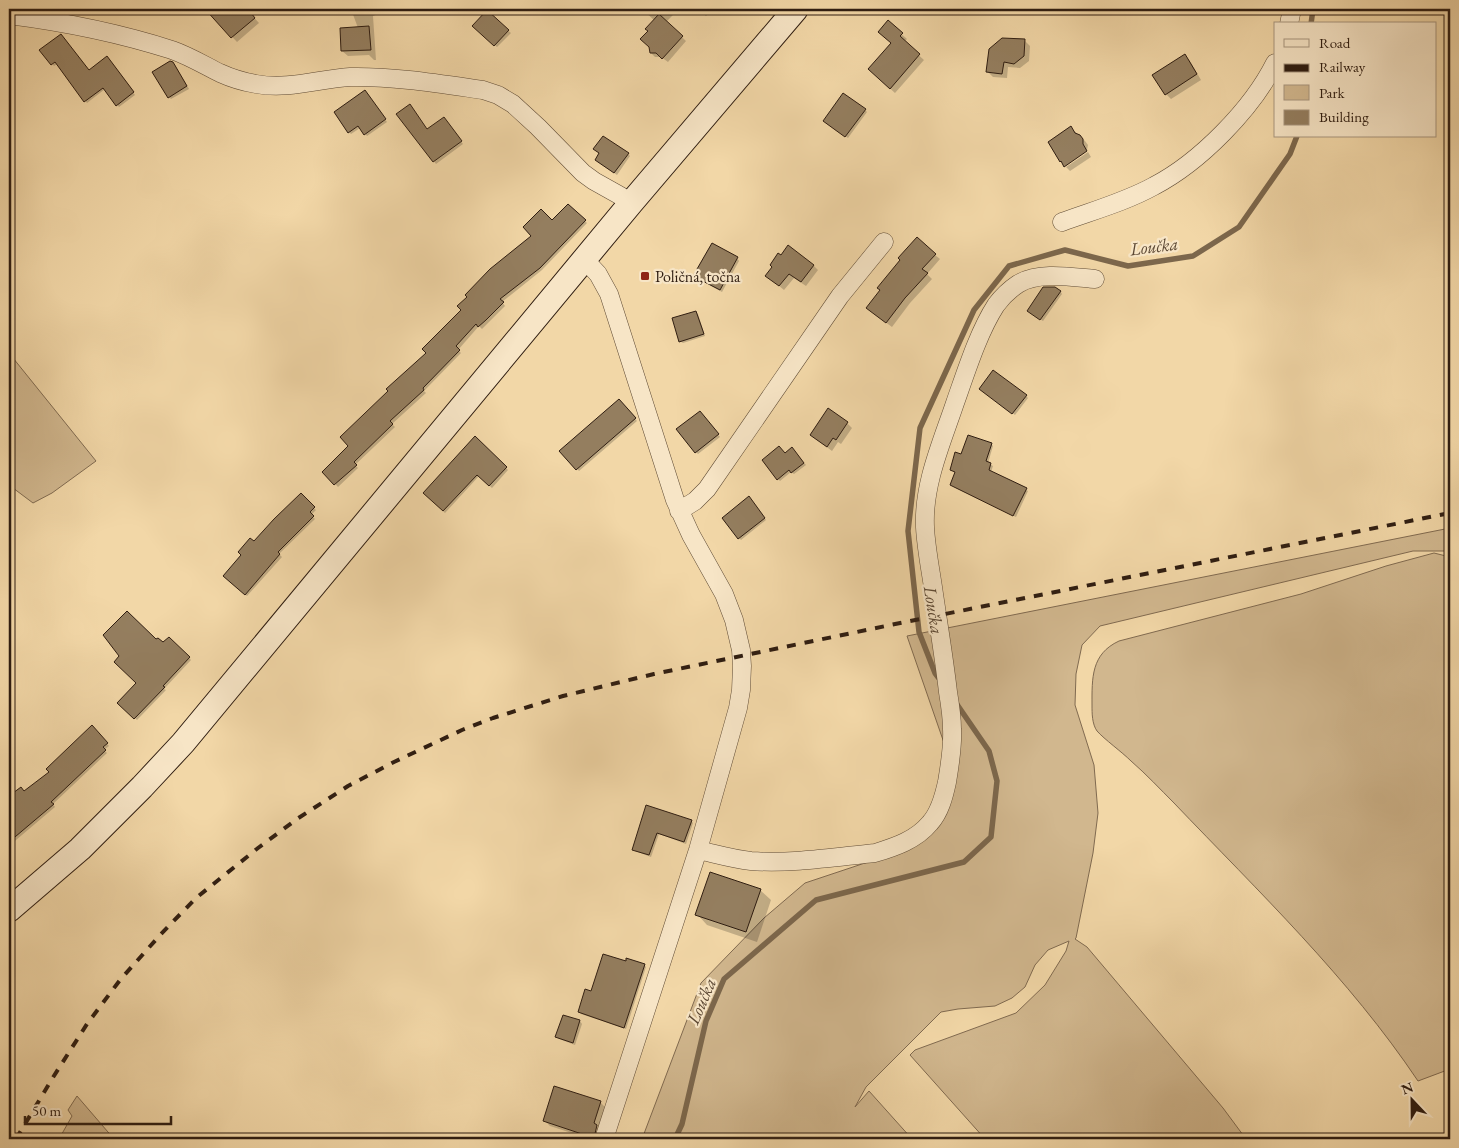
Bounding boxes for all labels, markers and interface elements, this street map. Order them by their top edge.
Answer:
legend [1274,22,1436,138]
text: Road [1319,33,1351,52]
text: Railway [1319,57,1366,76]
text: Park [1319,83,1346,102]
text: Building [1319,107,1369,126]
water label: Loučka [1128,232,1179,260]
place label: Poličná, točna [655,266,741,287]
marker: Poličná, točna [639,270,651,282]
water label: Loučka [919,583,949,636]
water label: Loučka [681,974,721,1029]
north arrow [1386,1076,1436,1126]
text: N [1399,1077,1416,1098]
scale bar [25,1093,171,1125]
text: 50 m [32,1101,61,1120]

